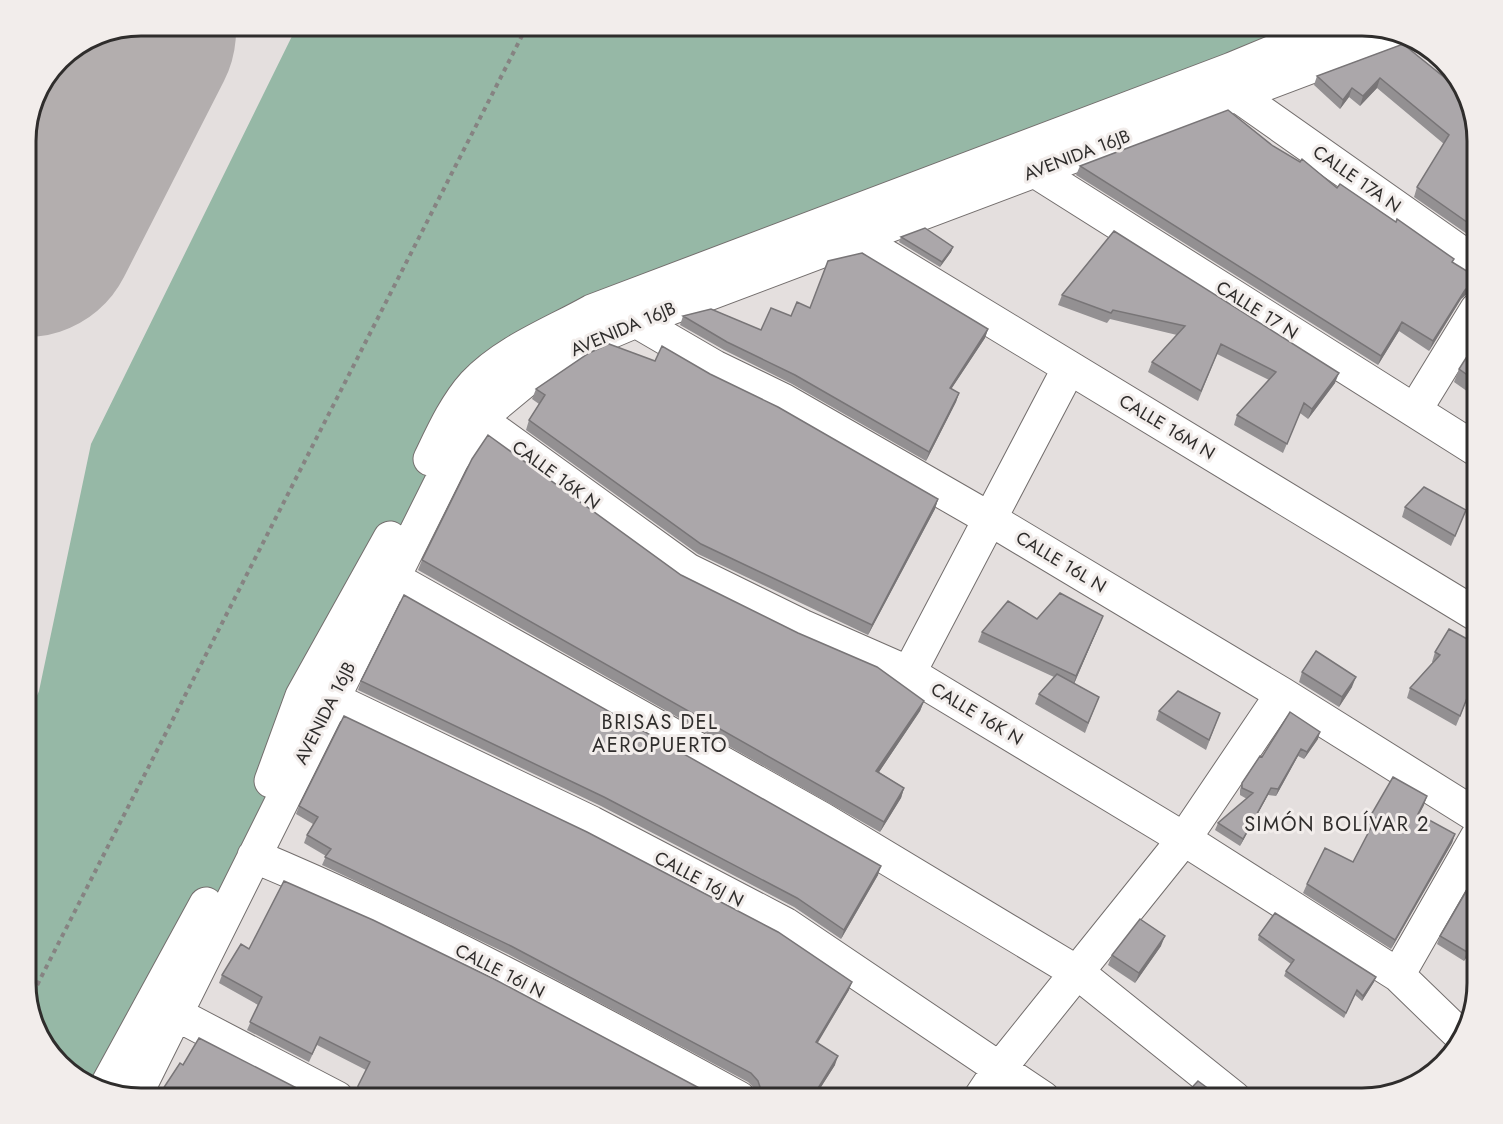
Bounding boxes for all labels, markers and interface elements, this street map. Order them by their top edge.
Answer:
street label: AVENIDA 16JB [1020,123,1134,187]
street label: CALLE 17A N [1308,139,1406,219]
street label: CALLE 17 N [1211,275,1303,345]
street label: AVENIDA 16JB [566,295,680,363]
street label: CALLE 16M N [1114,388,1220,466]
street label: CALLE 16K N [507,434,605,516]
street label: CALLE 16L N [1011,525,1111,599]
street label: AVENIDA 16JB [288,657,362,769]
street label: CALLE 16K N [926,676,1028,752]
district label: BRISAS DEL AEROPUERTO [592,708,728,760]
district label: SIMÓN BOLÍVAR 2 [1244,810,1430,839]
street label: CALLE 16J N [650,845,748,913]
street label: CALLE 16I N [451,937,549,1005]

